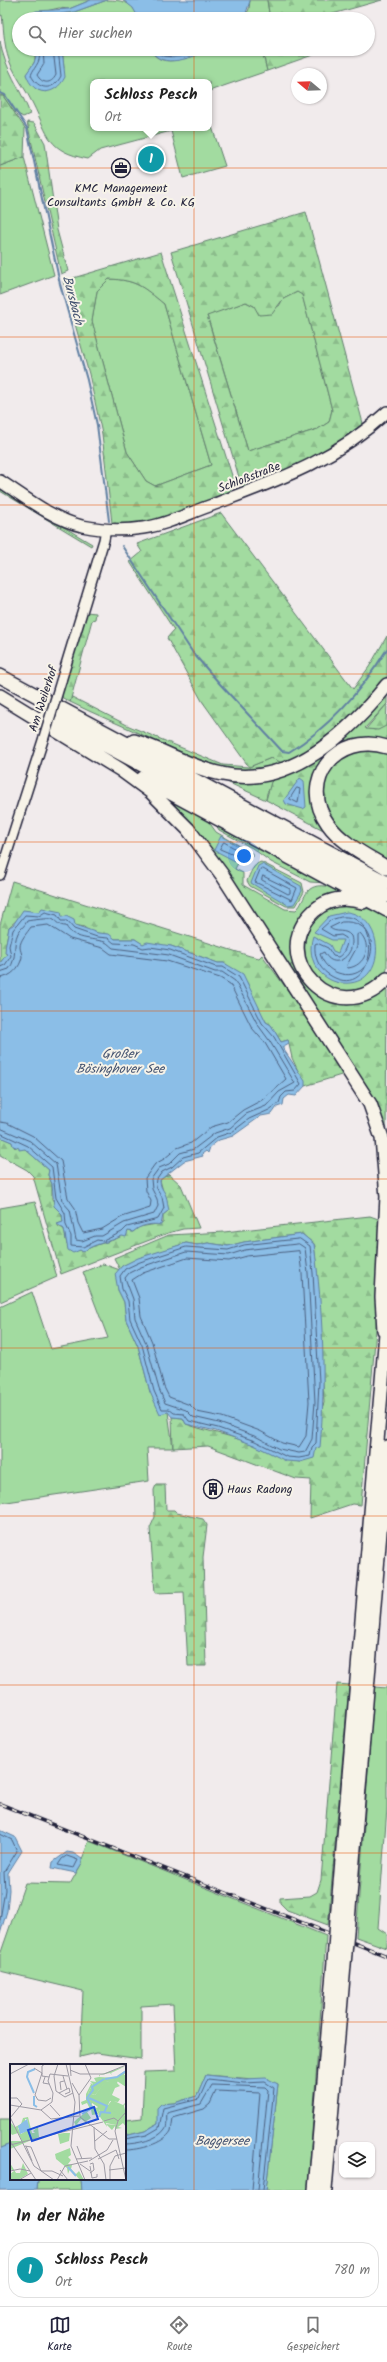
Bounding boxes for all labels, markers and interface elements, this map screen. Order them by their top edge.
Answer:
search box [12,12,375,56]
text: Hier suchen [58,22,132,46]
icon: search [26,23,48,45]
north arrow [291,68,327,104]
popup [90,79,212,131]
text: Schloss Pesch [104,83,198,107]
text: Ort [104,107,122,128]
pin: 1 [138,144,164,174]
office icon: KMC Management Consultants GmbH & Co. KG [110,157,132,179]
place label: KMC Management Consultants GmbH & Co. KG [47,179,195,212]
water label: Bursbach [56,273,89,328]
street label: Schloßstraße [215,457,284,498]
street label: Am Weilerhof [24,662,63,734]
your location [234,846,254,866]
water label: Großer Bösinghover See [76,1044,165,1080]
building icon: Haus Radong [202,1478,224,1500]
place label: Haus Radong [227,1480,293,1499]
inset map [10,2064,126,2180]
water label: Baggersee [195,2131,250,2152]
map controls [339,2142,375,2178]
button: layers [339,2142,375,2178]
text: In der Nähe [16,2203,105,2230]
text: Schloss Pesch [55,2248,148,2272]
text: 1 [28,2260,32,2281]
text: 780 m [334,2260,370,2281]
text: Ort [55,2272,72,2293]
tab: Karte [47,2314,72,2356]
tab: Route [166,2314,192,2356]
tab: Gespeichert [287,2314,340,2356]

